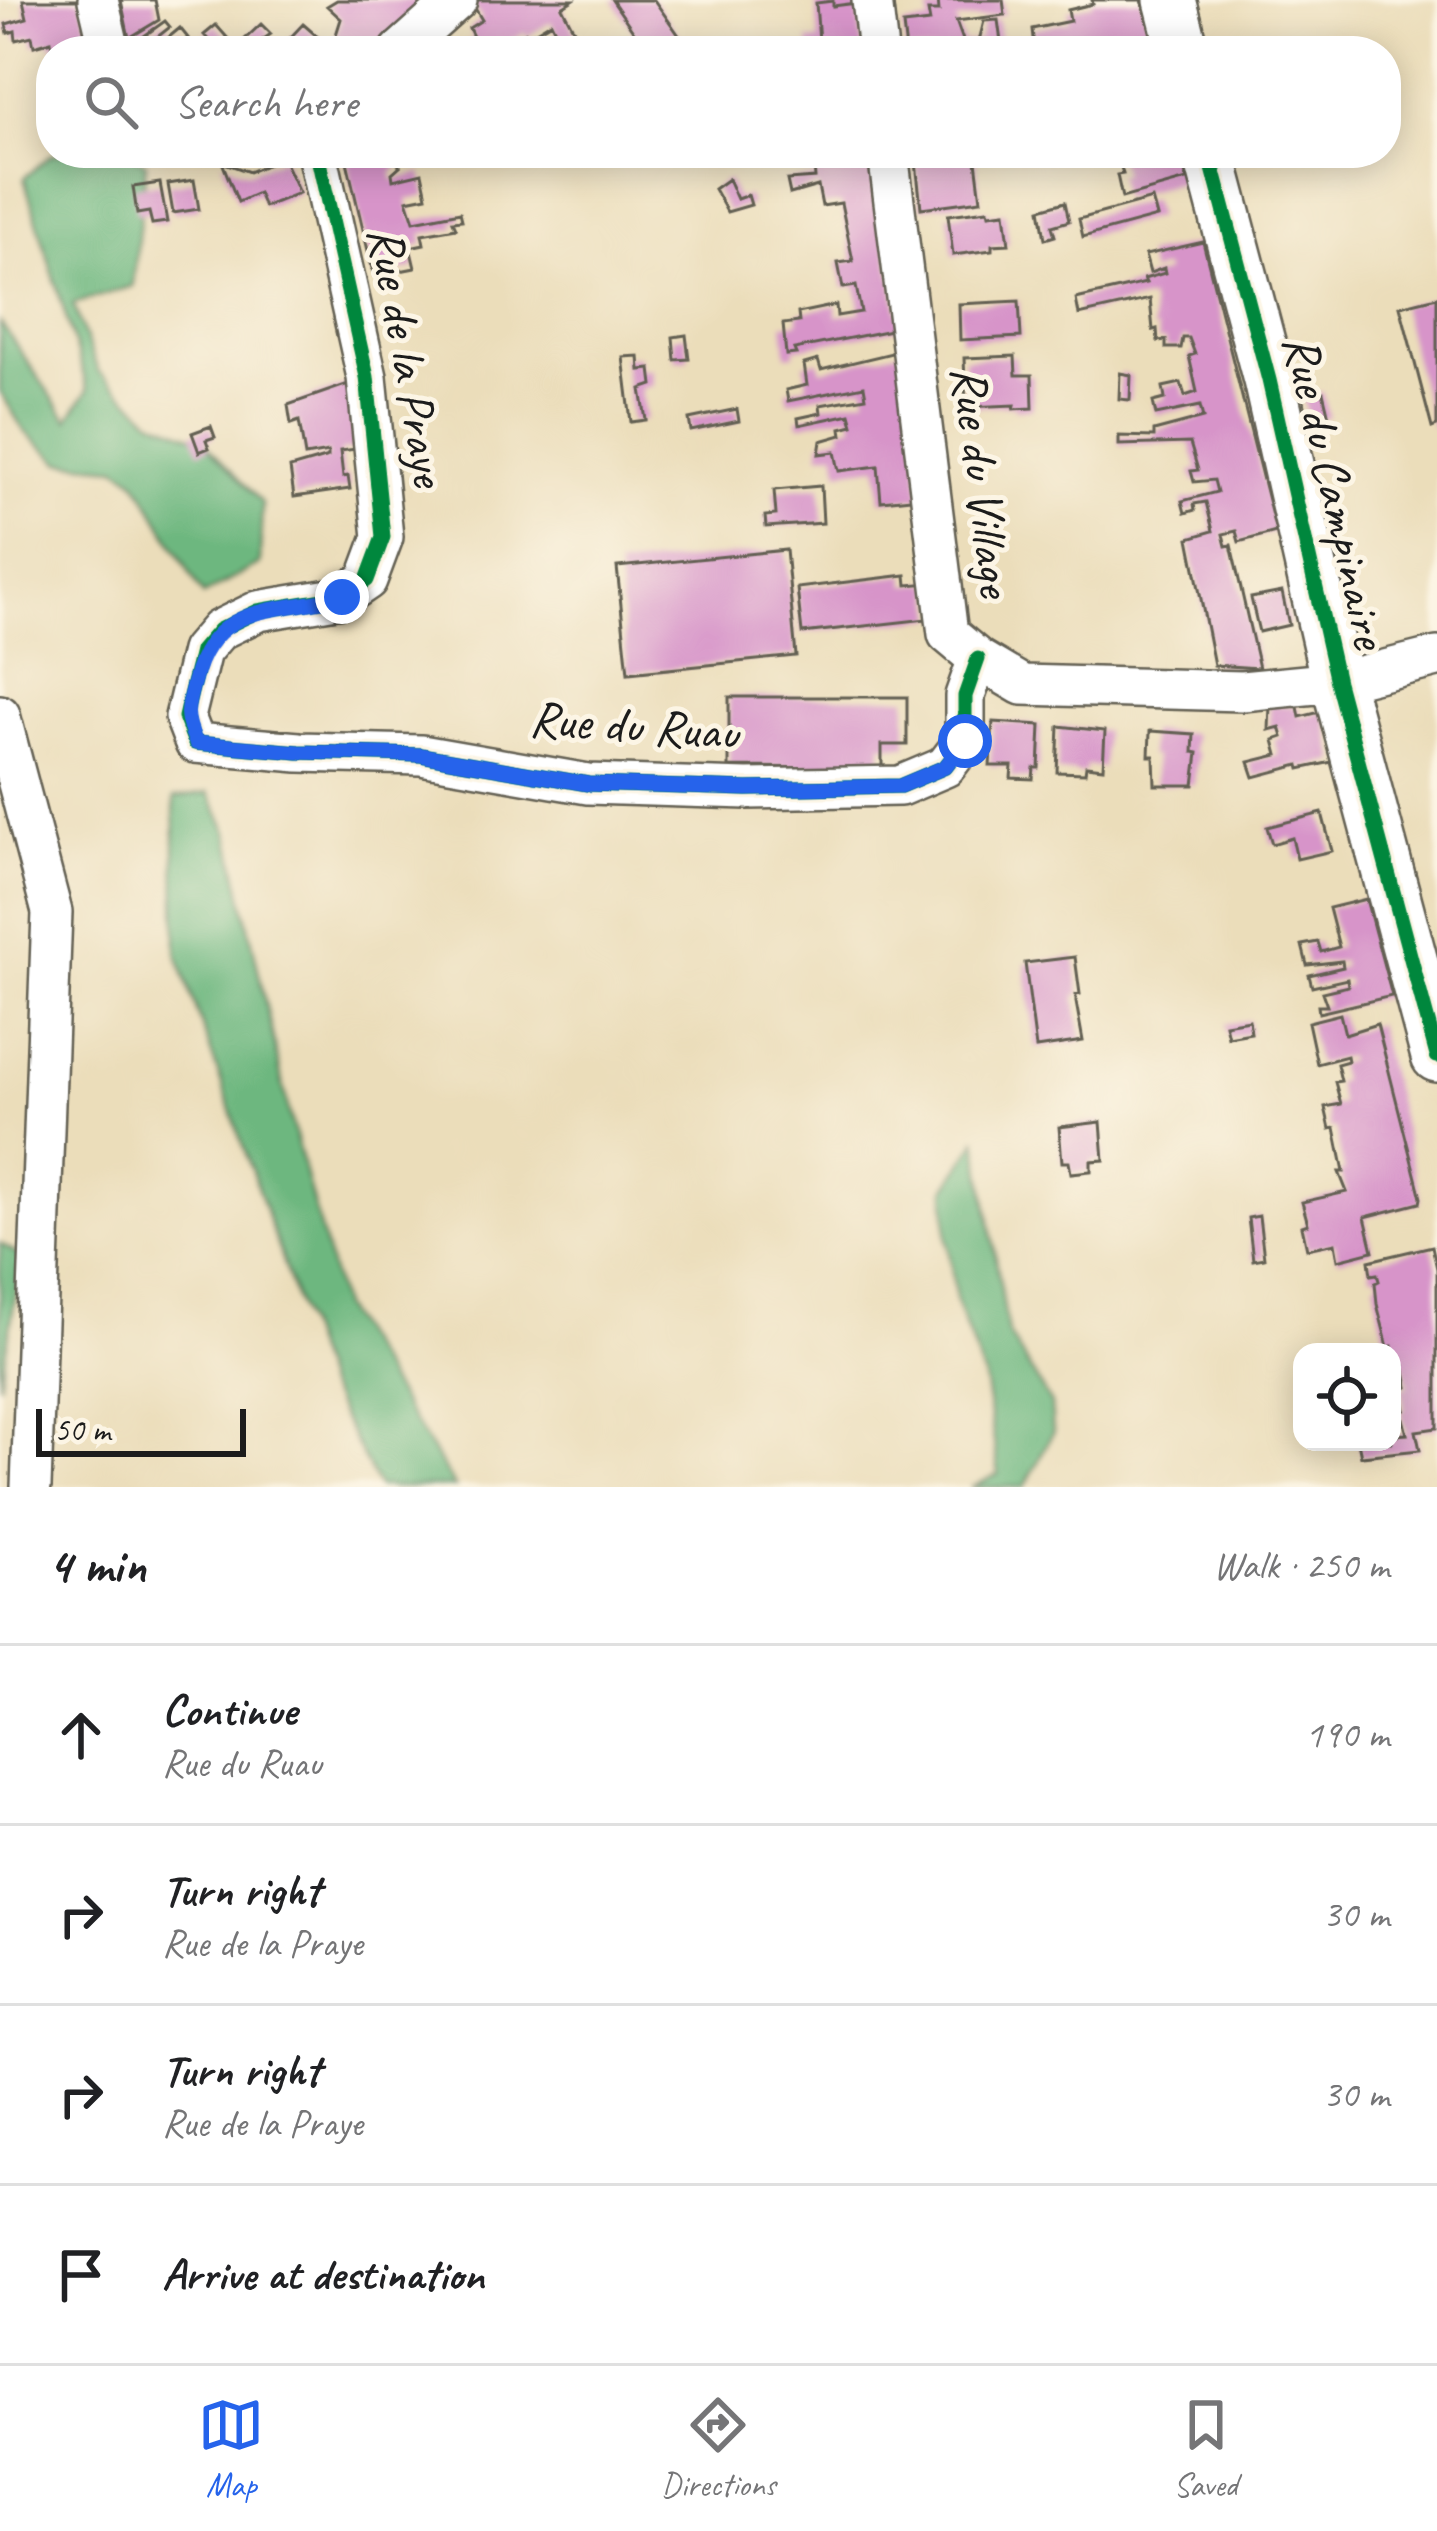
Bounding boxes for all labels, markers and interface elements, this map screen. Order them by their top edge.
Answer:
search box [36,36,1401,168]
icon: search [78,69,144,135]
text: Search here [174,74,357,131]
street label: Rue de la Praye [354,221,463,494]
street label: Rue du Campinaire [1269,328,1404,657]
street label: Rue du Village [937,362,1029,603]
route end [315,570,369,624]
street label: Rue du Ruau [528,686,744,764]
route start [938,714,992,768]
map controls [1293,1343,1401,1451]
button: locate [1293,1343,1401,1451]
scale bar [36,1403,246,1456]
text: 50 m [54,1409,110,1451]
text: 4 min [48,1533,146,1597]
text: Walk · 250 m [1213,1541,1389,1590]
text: Continue [162,1682,296,1739]
icon: ahead [48,1702,114,1768]
text: 190 m [1305,1710,1389,1759]
text: Rue du Ruau [162,1739,322,1788]
text: Turn right [162,1862,320,1919]
icon: right [48,1882,114,1948]
text: 30 m [1323,1890,1389,1939]
text: Rue de la Praye [162,1919,363,1968]
text: Turn right [162,2042,320,2099]
icon: right [48,2062,114,2128]
text: 30 m [1323,2070,1389,2119]
text: Rue de la Praye [162,2099,363,2148]
icon: arrive [48,2242,114,2308]
text: Arrive at destination [162,2246,484,2303]
tab: Map [198,2392,264,2506]
tab: Directions [661,2392,776,2506]
tab: Saved [1173,2392,1239,2506]

